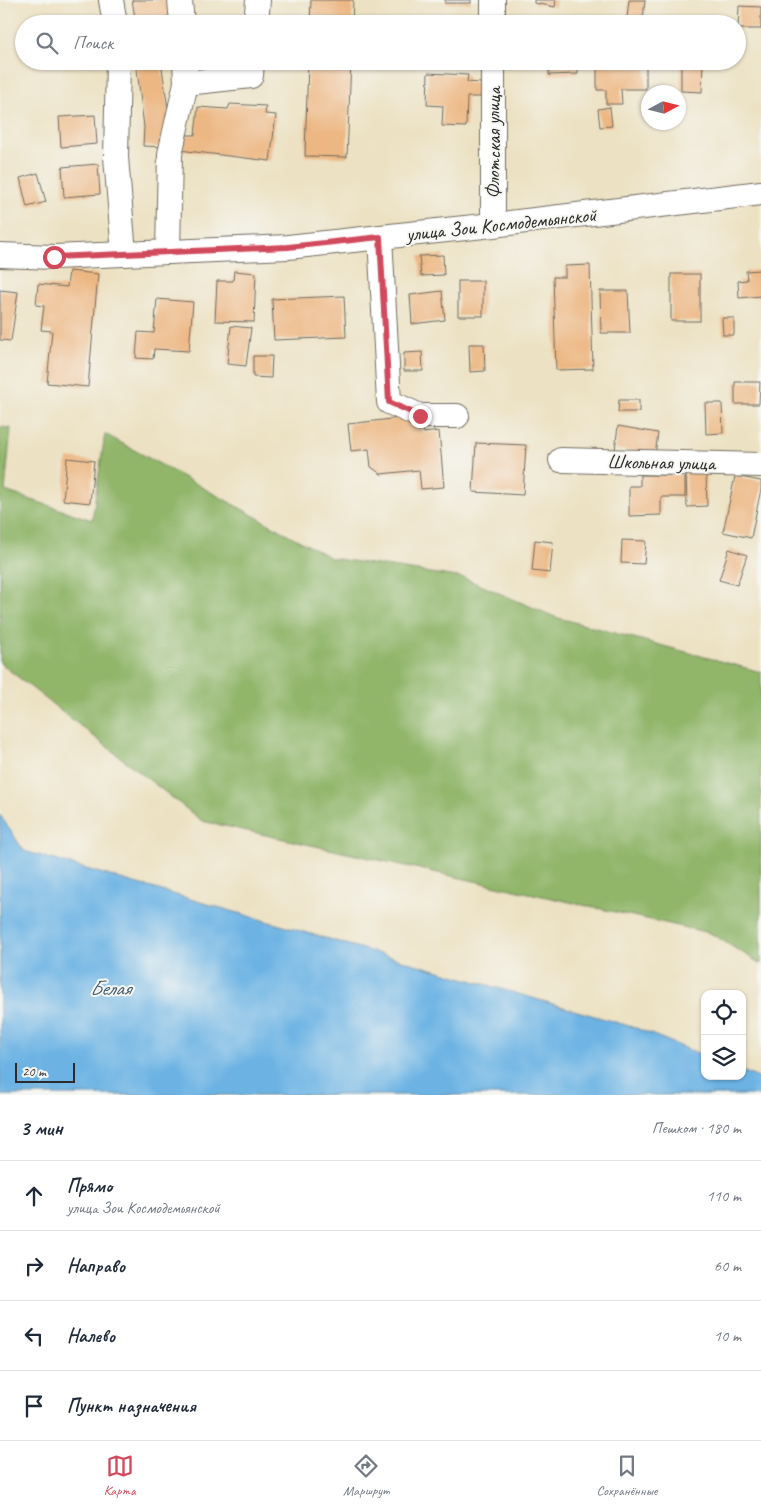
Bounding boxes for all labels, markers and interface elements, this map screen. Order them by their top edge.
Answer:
search box [15,15,746,70]
icon: search [33,29,61,57]
text: Поиск [73,31,113,55]
street label: Флотская улица [481,85,506,199]
north arrow [641,85,686,130]
street label: улица Зои Космодемьянской [404,202,599,247]
route start [43,246,66,269]
route end [409,405,432,428]
street label: Школьная улица [607,449,717,476]
water label: Белая [90,975,134,1001]
map controls [701,990,746,1080]
button: locate [701,990,746,1035]
button: layers [701,1035,746,1080]
scale bar [15,1060,75,1083]
text: 20 m [22,1063,46,1080]
text: 3 мин [20,1115,63,1141]
text: Пешком · 180 m [652,1118,741,1138]
text: Прямо [67,1174,112,1198]
icon: ahead [20,1182,48,1210]
text: 110 m [707,1186,741,1206]
text: улица Зои Космодемьянской [67,1198,220,1218]
icon: right [20,1252,48,1280]
text: Направо [67,1254,125,1278]
text: 60 m [714,1256,741,1276]
icon: left [20,1322,48,1350]
text: Налево [67,1324,115,1348]
text: 10 m [714,1326,741,1346]
icon: arrive [20,1392,48,1420]
text: Пункт назначения [67,1394,196,1418]
tab: Карта [104,1452,136,1499]
tab: Маршрут [343,1452,389,1499]
tab: Сохранённые [597,1452,657,1499]

